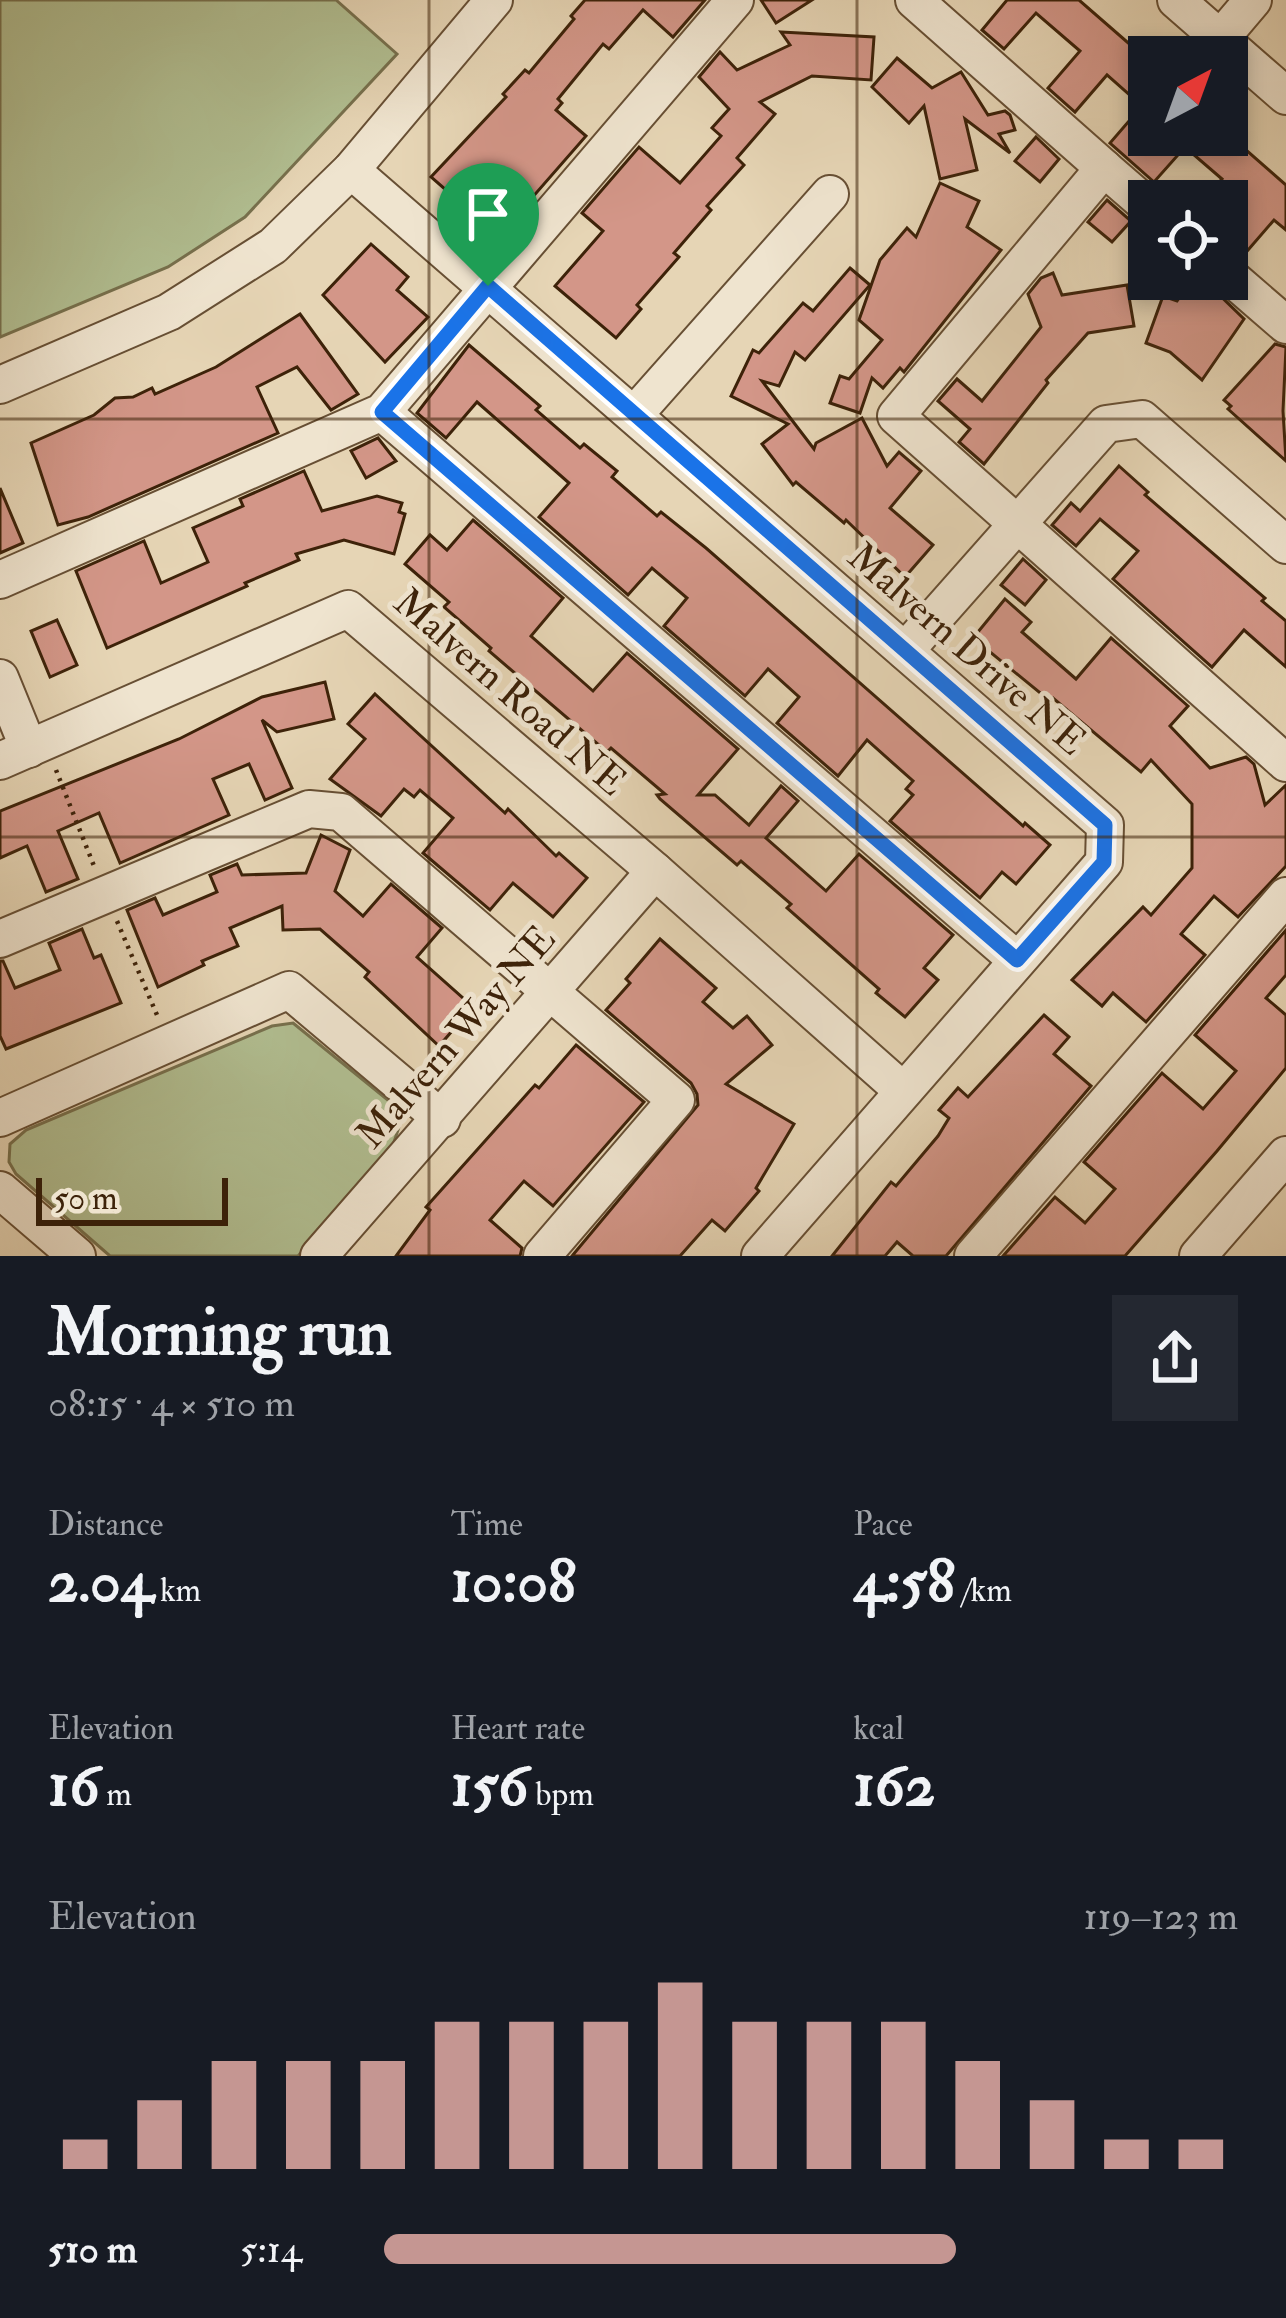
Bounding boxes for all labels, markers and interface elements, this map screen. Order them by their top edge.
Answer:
north arrow [1128,36,1248,156]
map controls [1128,36,1248,300]
pin [437,163,539,286]
button: locate [1128,180,1248,300]
icon: arrive [455,181,521,247]
street label: Malvern Drive NE [838,532,1096,766]
street label: Malvern Road NE [384,578,636,806]
street label: Malvern Way NE [346,916,566,1158]
scale bar [36,1172,228,1225]
text: 50 m [54,1178,118,1219]
text: Morning run [48,1292,392,1375]
button: share [1112,1295,1238,1421]
text: 08:15 · 4 × 510 m [48,1379,295,1428]
text: Distance [48,1504,163,1545]
text: Time [451,1504,523,1545]
text: Pace [853,1504,913,1545]
text: 2.04 [48,1545,153,1620]
text: 10:08 [451,1545,576,1620]
text: 4:58 [853,1545,955,1620]
text: km [153,1570,201,1611]
text: /km [955,1570,1012,1611]
text: Elevation [48,1708,174,1749]
text: Heart rate [451,1708,585,1749]
text: kcal [853,1708,904,1749]
text: 16 [48,1749,99,1824]
text: 156 [451,1749,528,1824]
text: 162 [853,1749,935,1824]
text: m [99,1774,132,1815]
text: bpm [528,1774,594,1815]
text: Elevation [48,1892,197,1941]
text: 119–123 m [1083,1892,1238,1941]
text: 510 m [48,2225,137,2274]
text: 5:14 [240,2225,302,2274]

